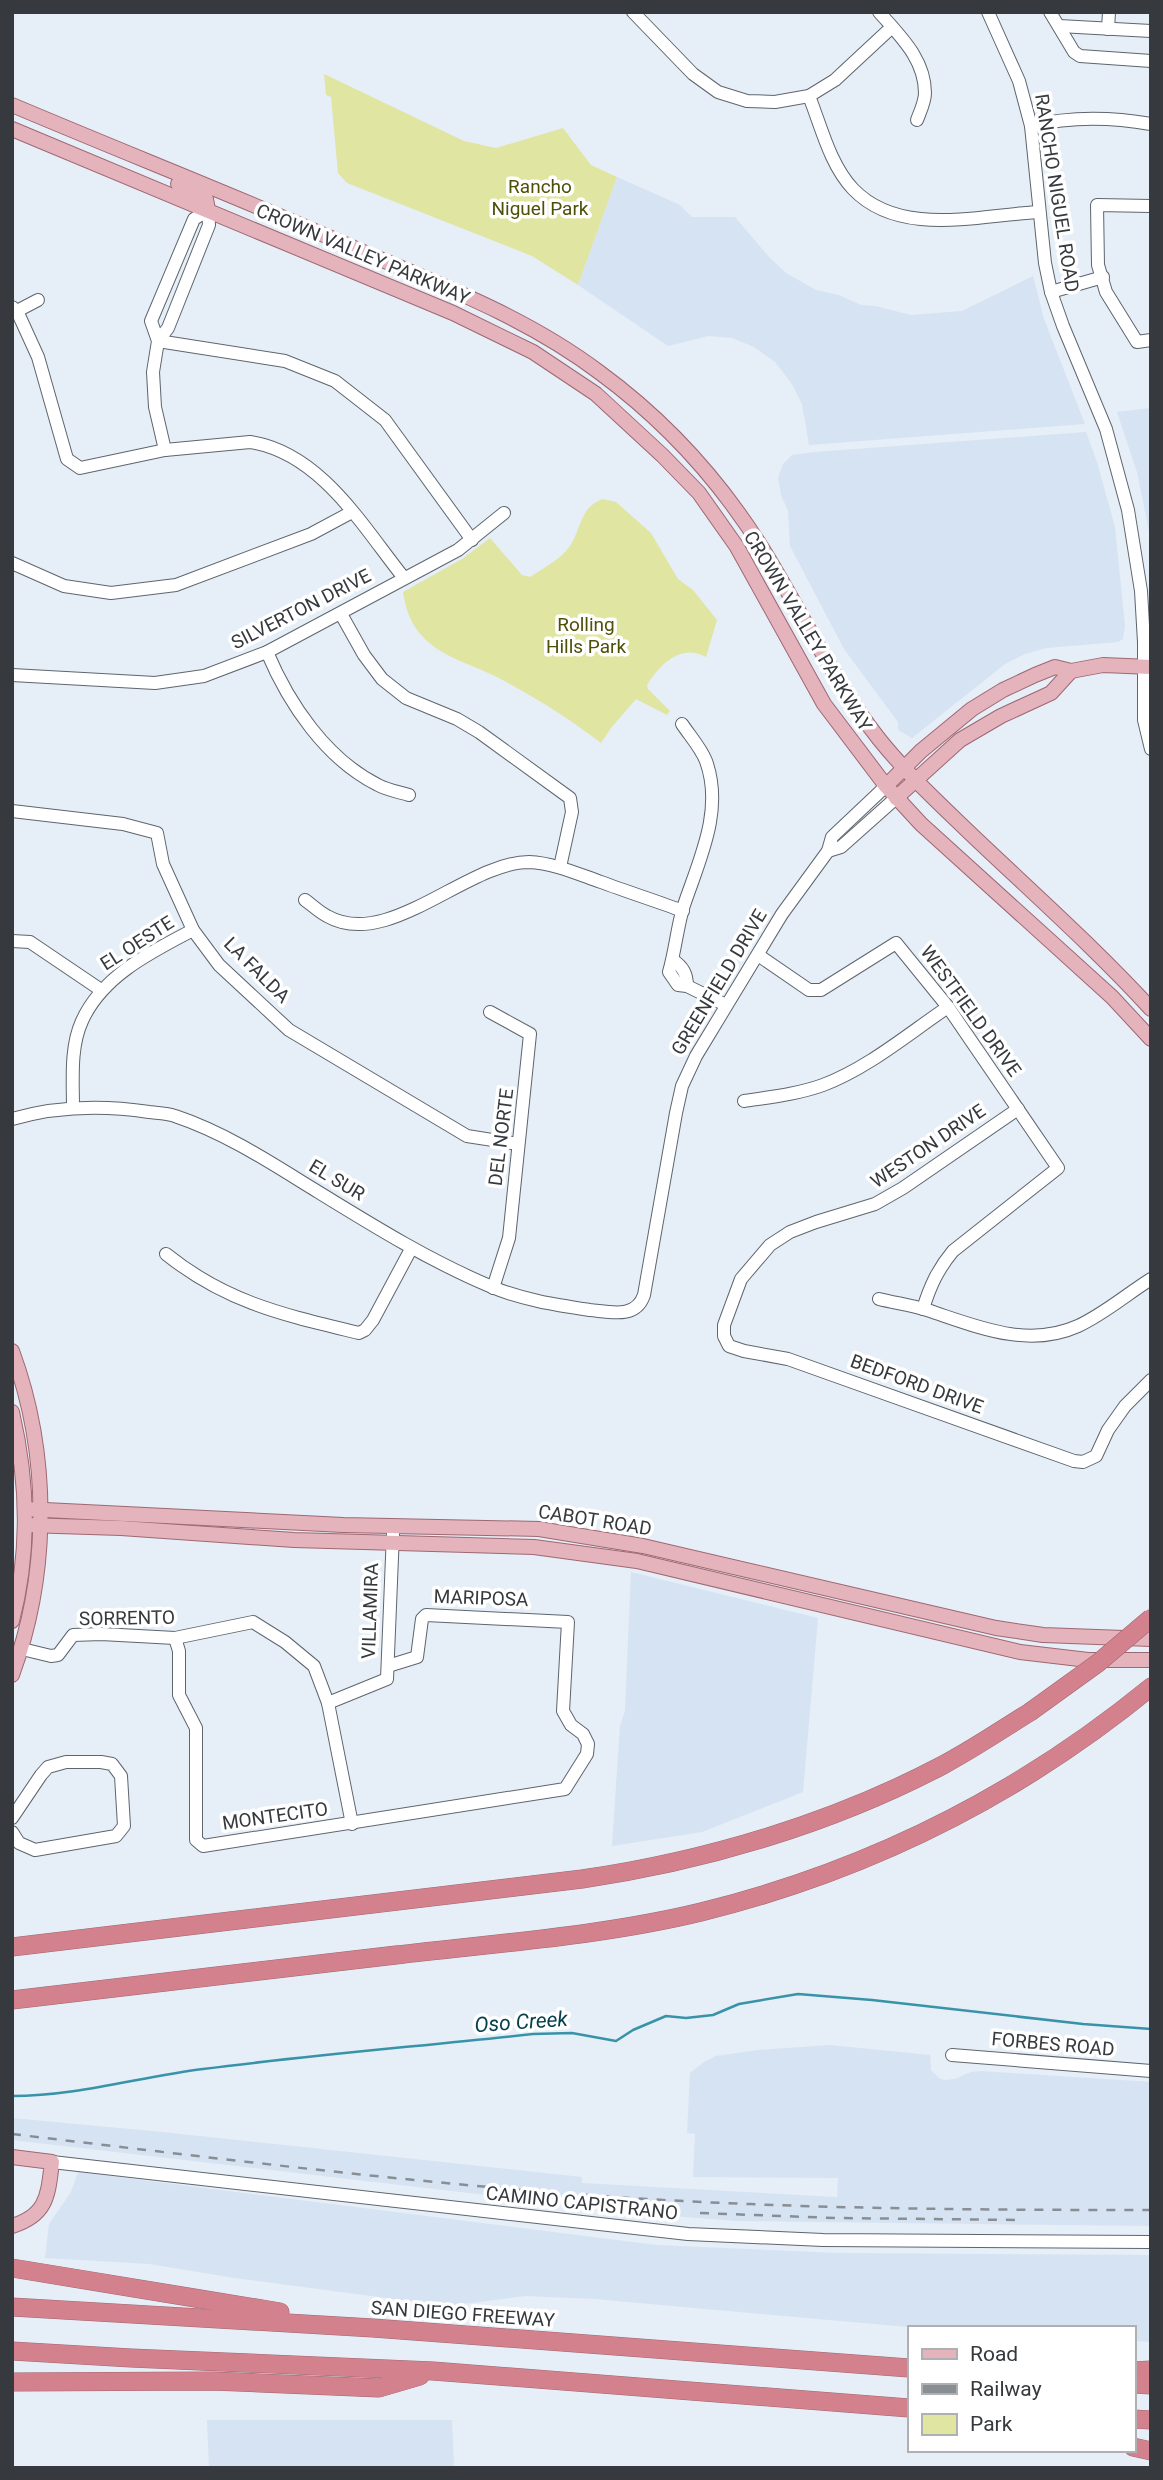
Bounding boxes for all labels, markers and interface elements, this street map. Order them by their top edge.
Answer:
street label: RANCHO NIGUEL ROAD [1030,92,1084,294]
park label: Rancho Niguel Park [491,175,589,220]
street label: CROWN VALLEY PARKWAY [253,199,474,310]
street label: CROWN VALLEY PARKWAY [739,527,877,736]
street label: SILVERTON DRIVE [227,564,375,654]
park label: Rolling Hills Park [546,613,626,658]
street label: GREENFIELD DRIVE [666,905,772,1059]
street label: EL OESTE [96,911,178,975]
street label: LA FALDA [219,932,295,1008]
street label: WESTFIELD DRIVE [916,941,1026,1081]
street label: DEL NORTE [484,1087,518,1187]
street label: WESTON DRIVE [866,1099,990,1193]
street label: EL SUR [305,1154,369,1206]
street label: BEDFORD DRIVE [847,1349,987,1419]
street label: CABOT ROAD [537,1500,653,1540]
street label: VILLAMIRA [357,1562,383,1659]
street label: MARIPOSA [433,1585,529,1611]
street label: SORRENTO [79,1606,175,1630]
street label: MONTECITO [221,1797,329,1835]
water label: Oso Creek [474,2007,569,2037]
street label: FORBES ROAD [991,2027,1115,2061]
street label: CAMINO CAPISTRANO [485,2181,679,2225]
street label: SAN DIEGO FREEWAY [370,2296,556,2332]
legend [908,2326,1135,2452]
text: Road [970,2342,1018,2366]
text: Railway [970,2377,1042,2401]
text: Park [970,2412,1013,2436]

